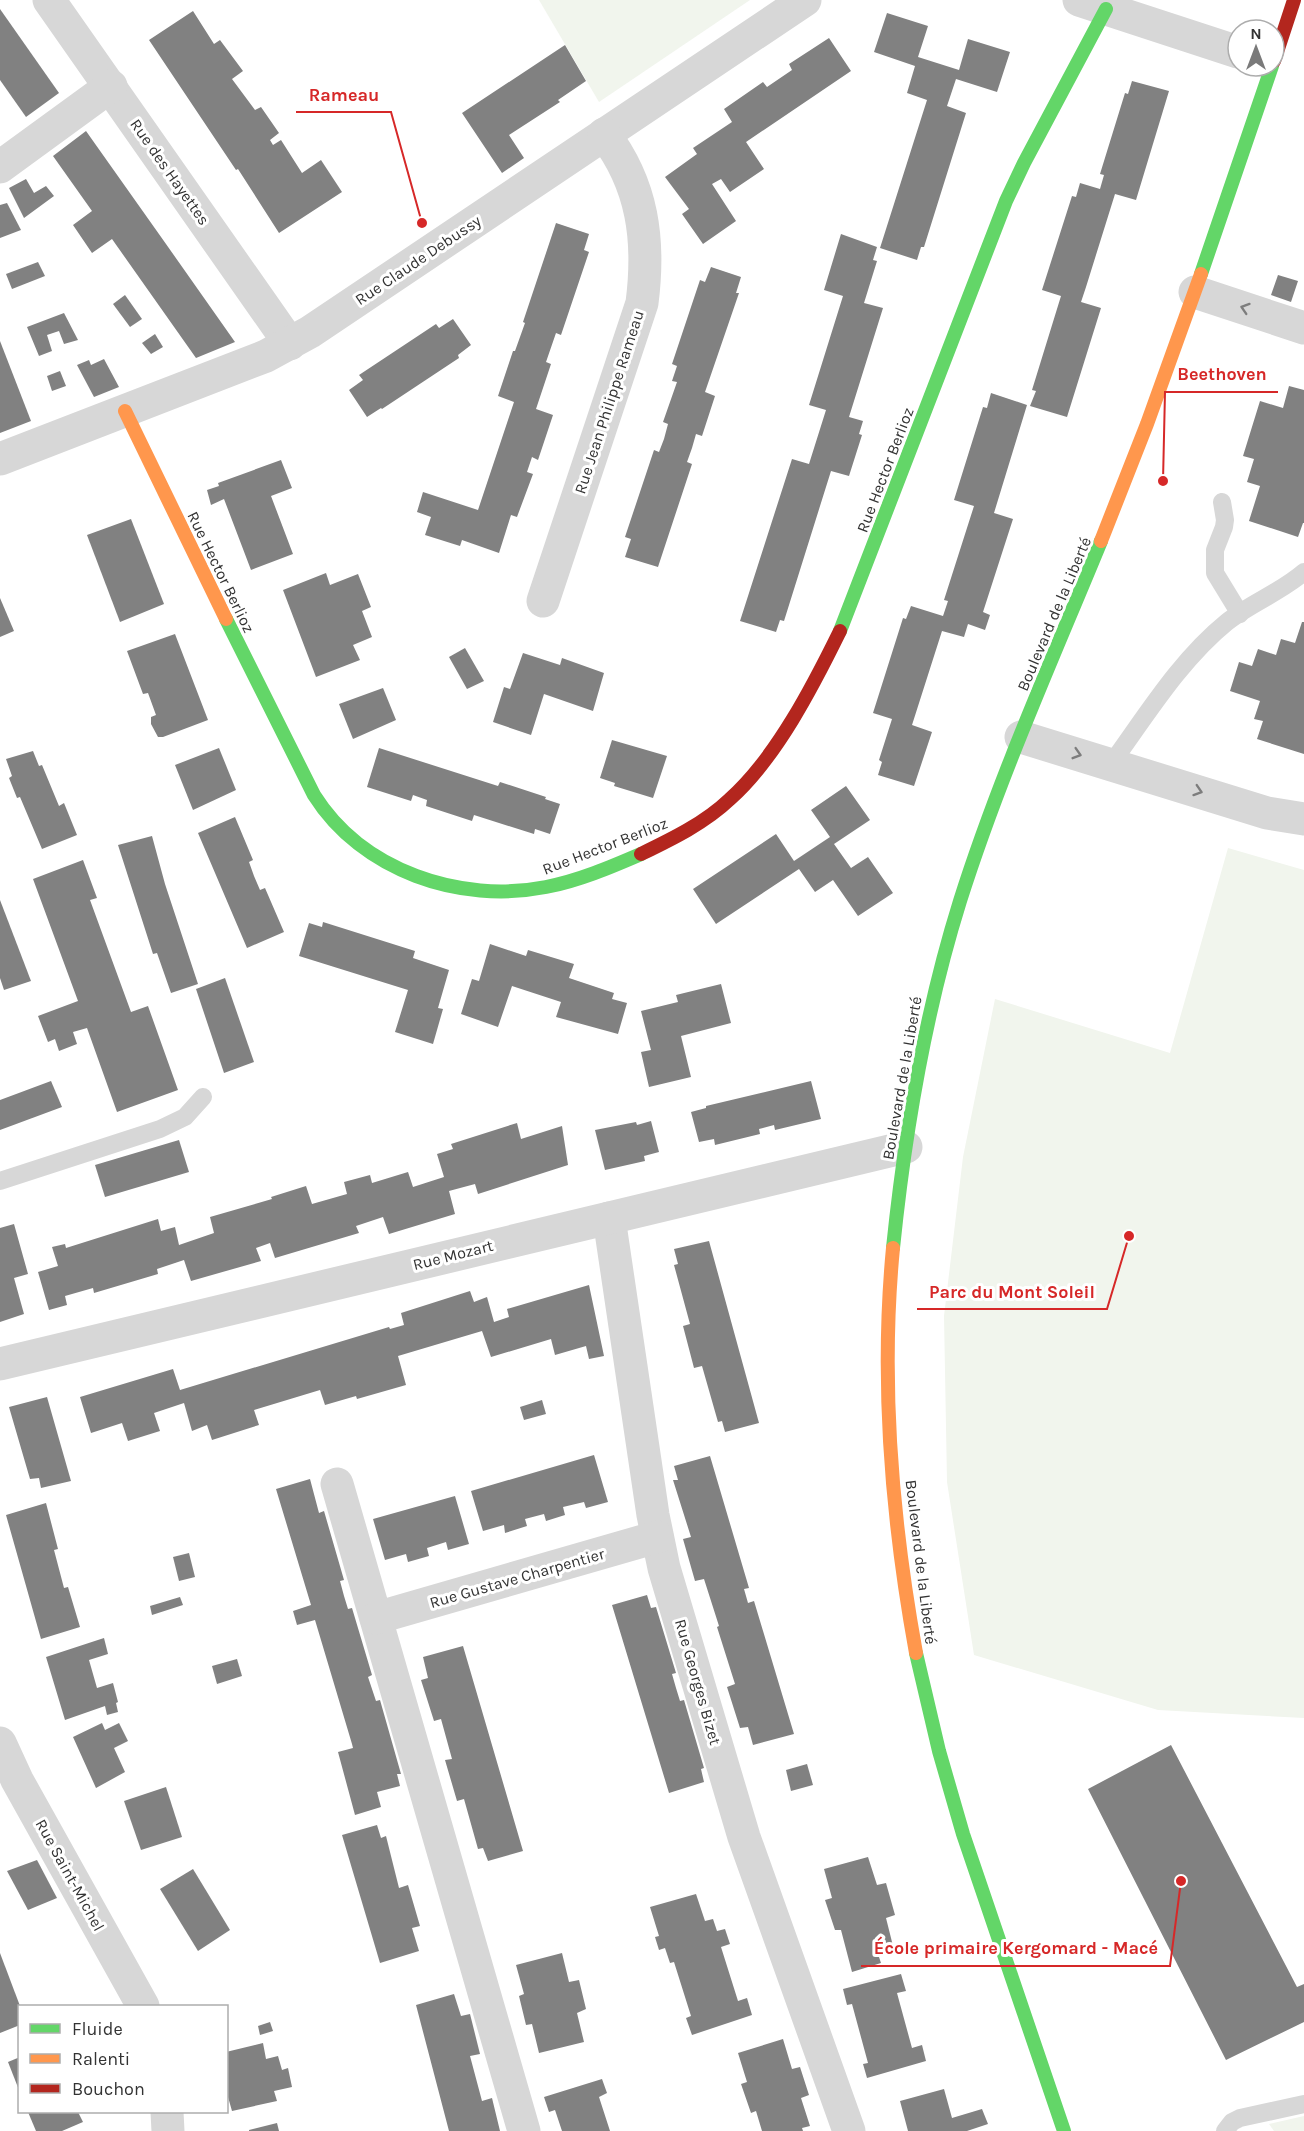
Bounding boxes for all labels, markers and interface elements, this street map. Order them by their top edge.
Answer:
north arrow [1226,18,1286,78]
text: N [1250,24,1262,43]
callout: Rameau [296,76,391,112]
text: Rameau [309,84,379,106]
street label: Rue des Hayettes [126,115,214,229]
street label: Rue Claude Debussy [351,211,485,309]
one-way arrow [1240,303,1251,315]
street label: Rue Jean Philippe Rameau [570,308,648,496]
callout: Beethoven [1165,356,1278,392]
text: Beethoven [1177,363,1267,385]
street label: Rue Hector Berlioz [852,405,918,535]
street label: Rue Hector Berlioz [183,508,259,636]
street label: Boulevard de la Liberté [1013,534,1095,694]
one-way arrow [1071,747,1082,759]
one-way arrow [1192,784,1203,797]
street label: Rue Hector Berlioz [540,813,670,879]
street label: Boulevard de la Liberté [878,995,926,1161]
street label: Rue Mozart [411,1236,495,1274]
callout: Parc du Mont Soleil [917,1273,1107,1309]
text: Parc du Mont Soleil [929,1281,1095,1303]
street label: Boulevard de la Liberté [901,1479,941,1645]
street label: Rue Gustave Charpentier [427,1544,607,1612]
street label: Rue Georges Bizet [671,1617,725,1747]
street label: Rue Saint-Michel [31,1816,109,1934]
callout: École primaire Kergomard - Macé [861,1930,1170,1966]
text: École primaire Kergomard - Macé [874,1936,1158,1959]
legend [18,2005,228,2113]
text: Fluide [72,2018,123,2040]
text: Ralenti [72,2048,130,2070]
text: Bouchon [72,2078,145,2100]

